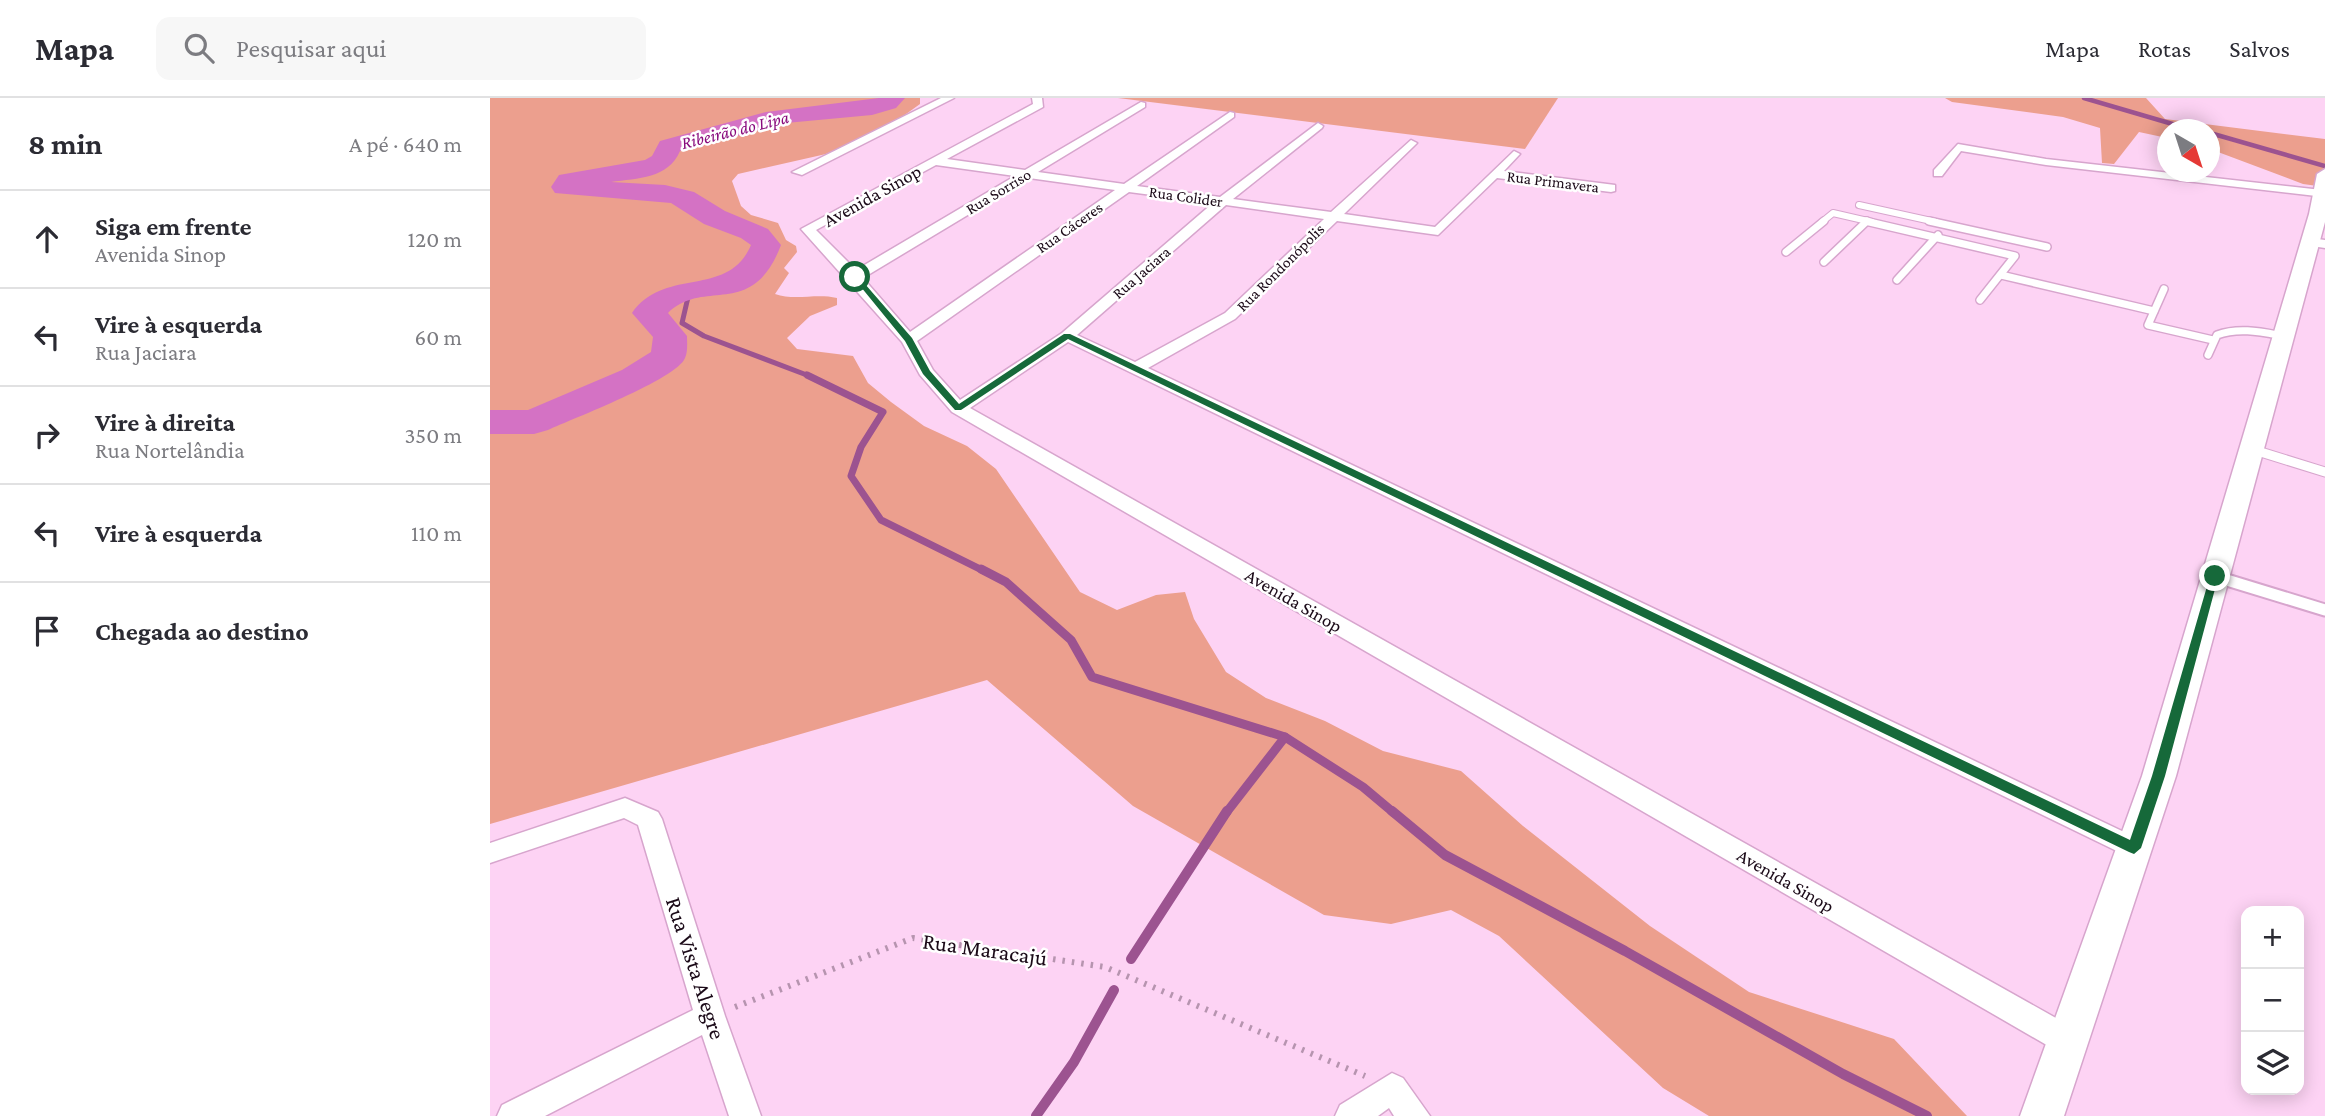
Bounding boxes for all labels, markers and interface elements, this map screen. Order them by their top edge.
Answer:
search box [156,17,646,80]
icon: search [180,29,218,67]
text: Mapa [35,30,114,67]
text: Pesquisar aqui [236,34,386,63]
text: Mapa [2045,35,2100,62]
text: Rotas [2138,35,2191,62]
text: Salvos [2229,35,2290,62]
water label: Ribeirão do Lipa [679,107,791,153]
north arrow [2157,119,2220,182]
text: 8 min [28,127,103,160]
text: A pé · 640 m [349,131,462,157]
street label: Avenida Sinop [820,160,925,231]
street label: Rua Sorriso [963,165,1034,217]
street label: Rua Primavera [1506,167,1601,196]
street label: Rua Colider [1148,183,1224,210]
street label: Rua Cáceres [1033,198,1106,256]
text: Siga em frente [95,212,252,241]
icon: ahead [28,220,66,258]
street label: Rua Rondonópolis [1233,220,1328,315]
text: 120 m [408,226,462,252]
text: Avenida Sinop [95,241,226,267]
street label: Rua Jaciara [1109,242,1175,303]
route start [839,261,870,292]
text: Vire à esquerda [95,310,262,339]
icon: left [28,318,66,356]
text: 60 m [415,324,462,350]
text: Rua Jaciara [95,339,197,365]
text: Vire à direita [95,408,235,437]
icon: right [28,416,66,454]
text: 350 m [404,422,462,448]
text: Rua Nortelândia [95,437,245,463]
icon: left [28,514,66,552]
text: Vire à esquerda [95,519,262,548]
text: 110 m [411,520,462,546]
route end [2199,560,2230,591]
street label: Avenida Sinop [1242,564,1346,637]
icon: arrive [28,612,66,650]
text: Chegada ao destino [95,617,309,646]
street label: Avenida Sinop [1734,844,1838,917]
street label: Rua Vista Alegre [661,894,731,1042]
map controls [2241,906,2304,1095]
button: + [2241,906,2304,969]
street label: Rua Maracajú [921,927,1049,971]
button: − [2241,969,2304,1032]
button: layers [2241,1032,2304,1095]

